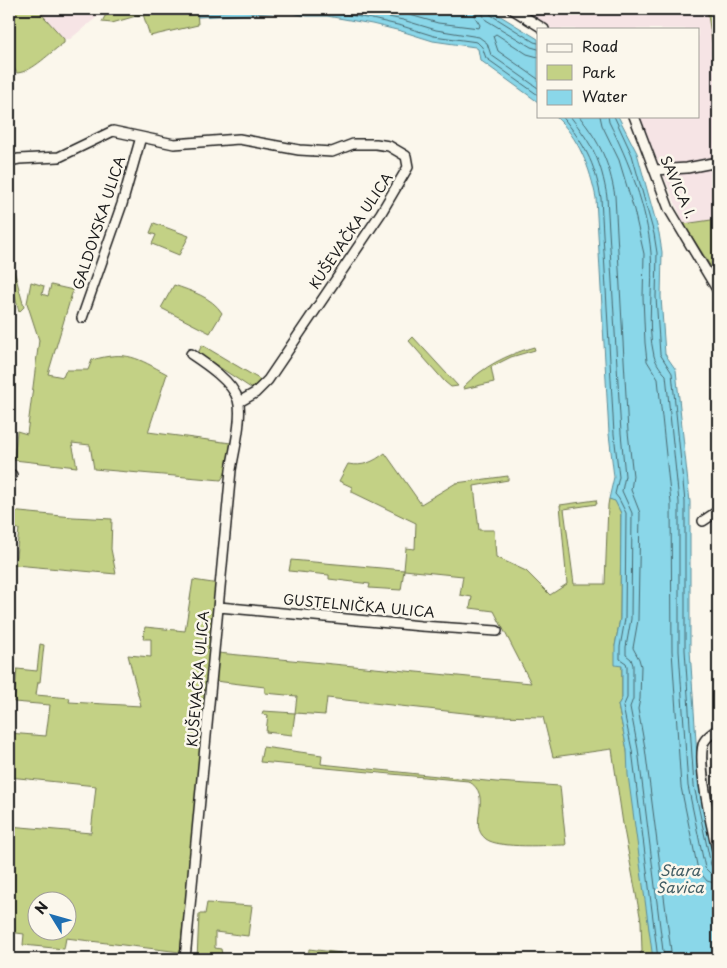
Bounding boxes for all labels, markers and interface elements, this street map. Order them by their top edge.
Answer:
legend [537,28,700,118]
text: Road [582,34,618,57]
text: Park [582,60,616,83]
text: Water [582,84,627,107]
street label: SAVICA I. [655,152,702,222]
street label: GALDOVSKA ULICA [67,153,130,292]
street label: KUŠEVAČKA ULICA [304,168,398,293]
street label: GUSTELNIČKA ULICA [282,588,436,623]
street label: KUŠEVAČKA ULICA [181,610,214,748]
water label: Stara Savica [656,858,704,898]
north arrow [28,890,78,940]
text: N [29,897,53,919]

